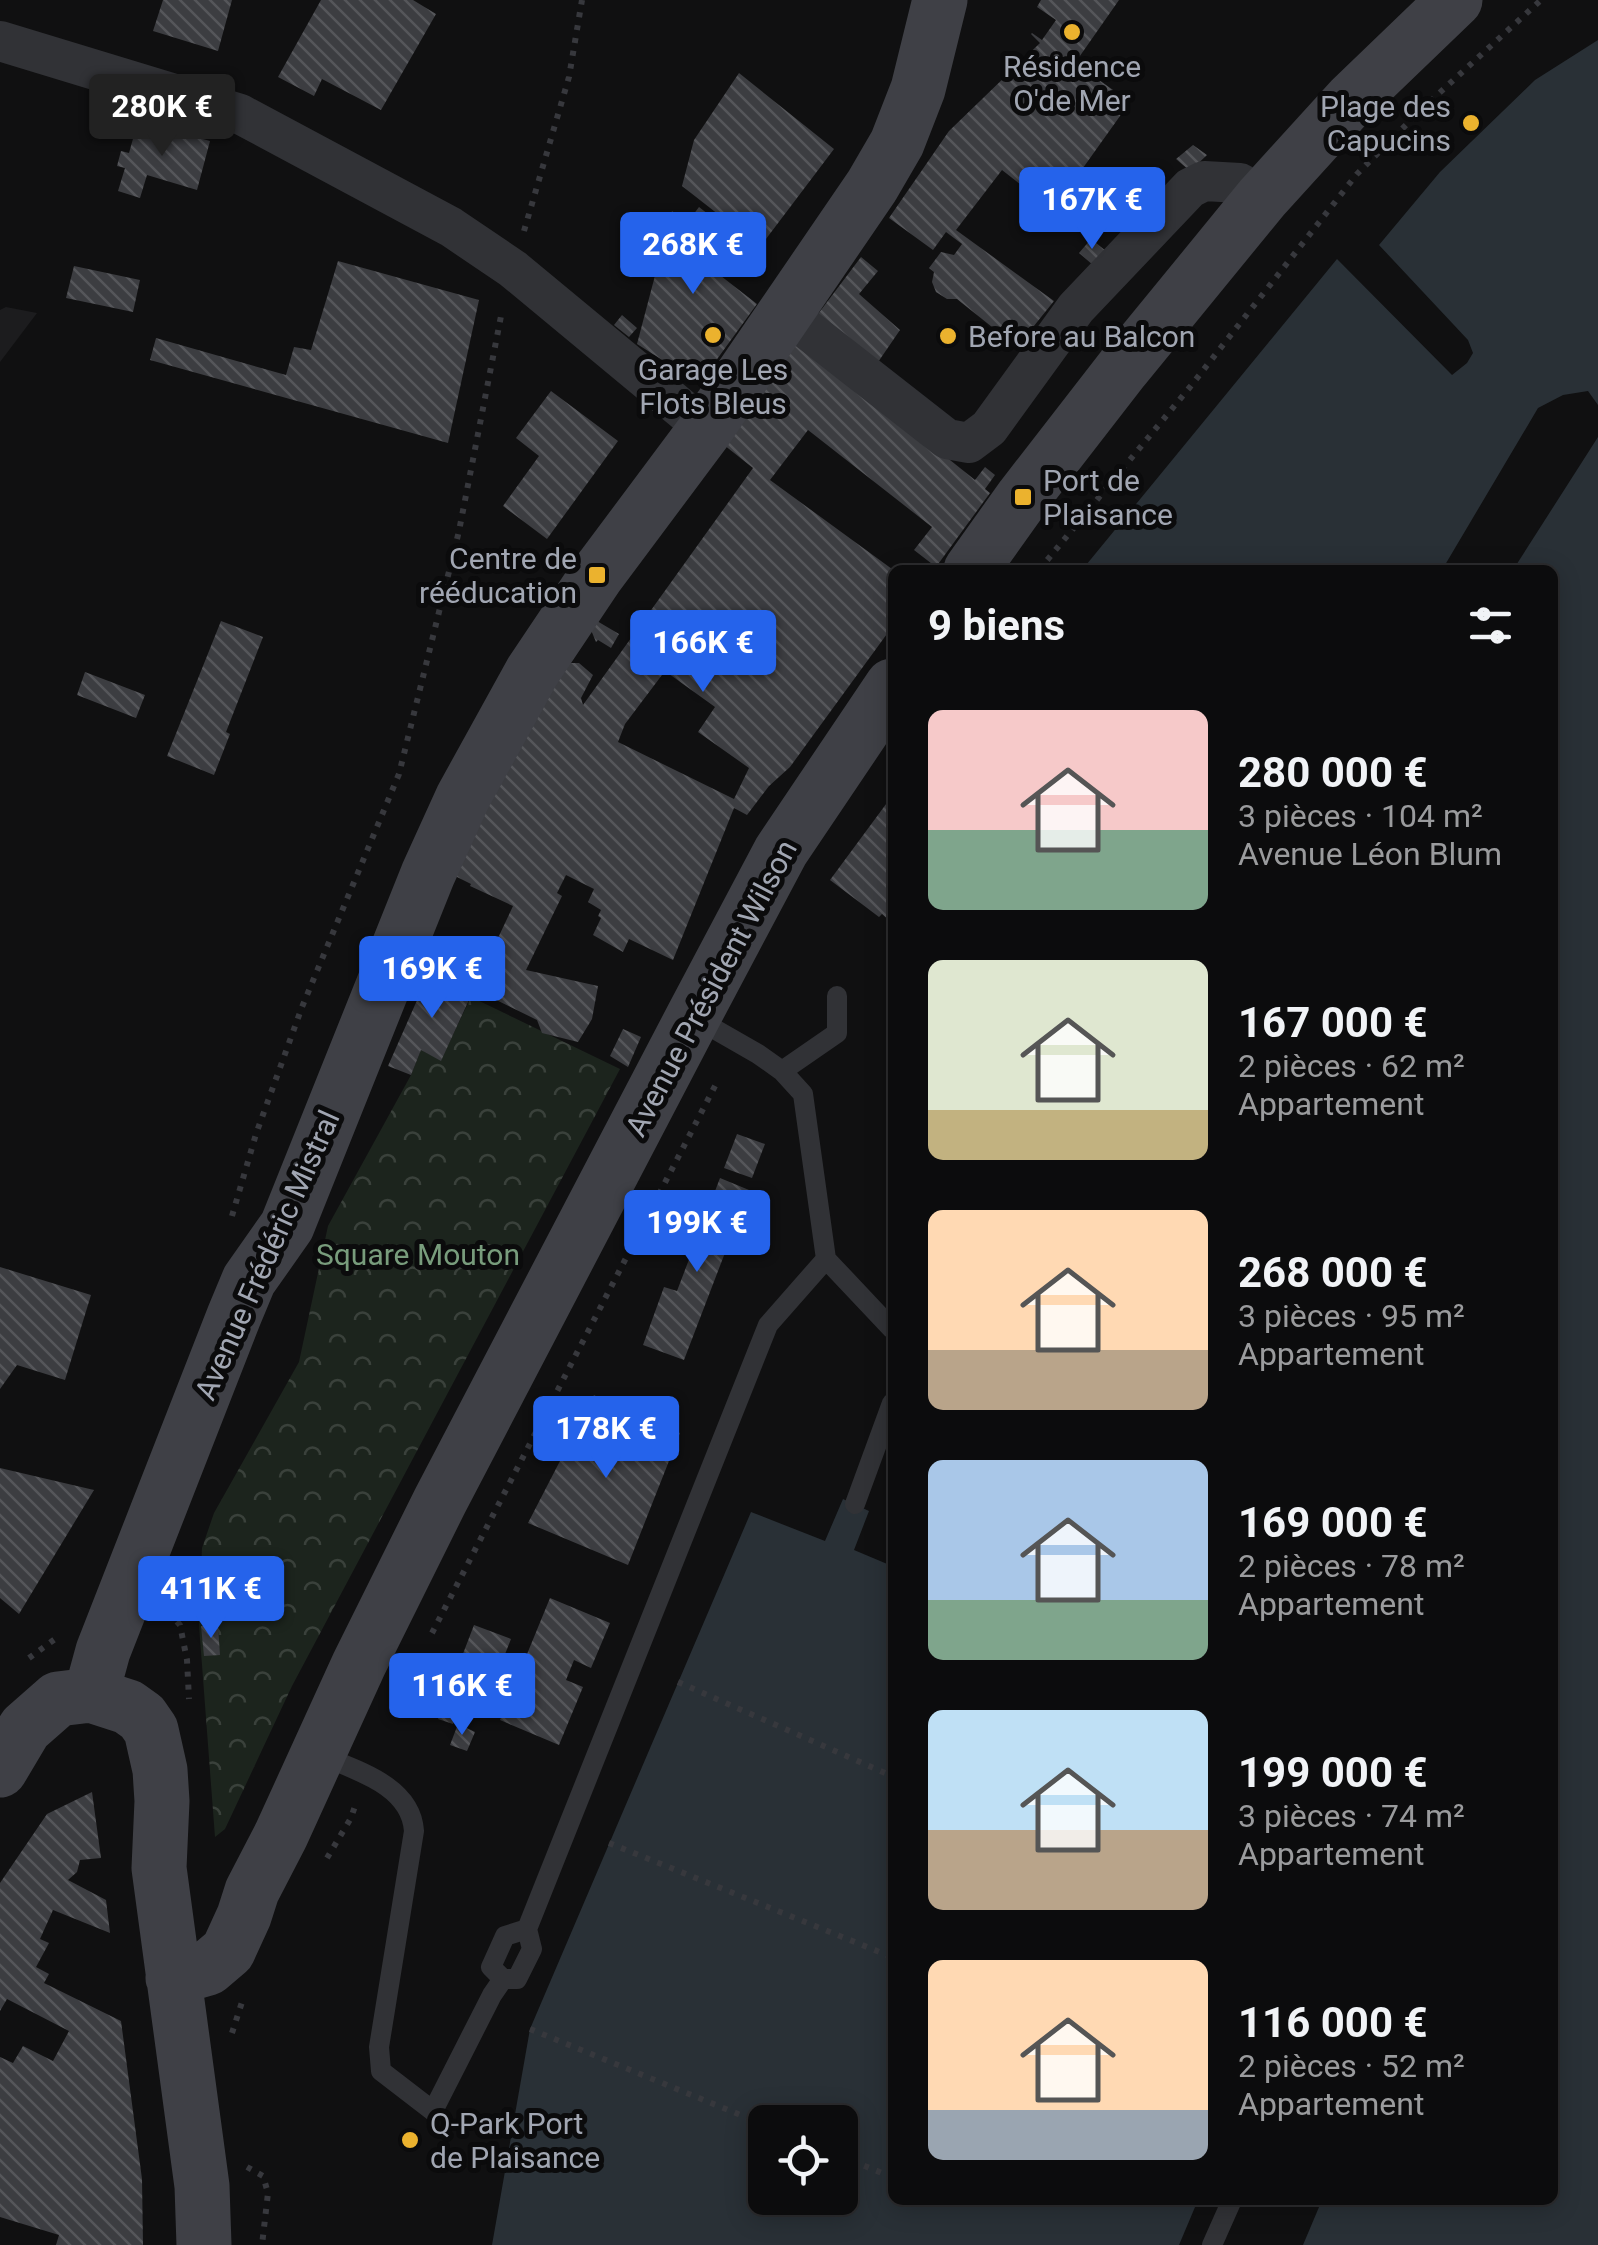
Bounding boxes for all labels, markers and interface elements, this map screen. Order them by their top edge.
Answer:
marker: Résidence O'de Mer [1061,21,1083,43]
place label: Résidence O'de Mer [1003,49,1141,118]
pin: 280K € [81,74,243,159]
text: 280K € [111,87,213,125]
place label: Plage des Capucins [1320,89,1451,158]
marker: Plage des Capucins [1460,112,1482,134]
pin: 167K € [1011,167,1173,252]
text: 167K € [1041,180,1143,218]
pin: 268K € [612,212,774,297]
text: 268K € [642,225,744,263]
place label: Before au Balcon [968,319,1195,354]
marker: Garage Les Flots Bleus [702,324,724,346]
marker: Before au Balcon [937,325,959,347]
place label: Garage Les Flots Bleus [638,352,788,421]
place label: Port de Plaisance [1043,463,1173,532]
marker: Port de Plaisance [1012,486,1034,508]
place label: Centre de rééducation [419,541,577,610]
marker: Centre de rééducation [586,564,608,586]
icon: filters [1463,598,1518,653]
text: 9 biens [928,601,1065,650]
pin: 166K € [622,610,784,695]
text: 166K € [652,623,754,661]
text: 280 000 € [1238,748,1428,797]
icon: home [1008,750,1128,870]
text: 3 pièces · 104 m² [1238,797,1483,835]
street label: Avenue Président Wilson [618,834,804,1142]
text: Avenue Léon Blum [1238,835,1502,873]
pin: 169K € [351,936,513,1021]
text: 169K € [381,949,483,987]
text: 167 000 € [1238,998,1428,1047]
icon: home [1008,1000,1128,1120]
text: 2 pièces · 62 m² [1238,1047,1465,1085]
text: Appartement [1238,1085,1424,1123]
street label: Avenue Frédéric Mistral [187,1105,347,1405]
pin: 199K € [616,1190,778,1275]
text: 199K € [646,1203,748,1241]
park label: Square Mouton [316,1237,520,1272]
text: 268 000 € [1238,1248,1428,1297]
icon: home [1008,1250,1128,1370]
text: 3 pièces · 95 m² [1238,1297,1465,1335]
text: Appartement [1238,1335,1424,1373]
pin: 178K € [525,1396,687,1481]
text: 178K € [555,1409,657,1447]
text: 169 000 € [1238,1498,1428,1547]
icon: home [1008,1500,1128,1620]
text: 2 pièces · 78 m² [1238,1547,1465,1585]
pin: 411K € [130,1556,292,1641]
text: 411K € [160,1569,262,1607]
text: Appartement [1238,1585,1424,1623]
pin: 116K € [381,1653,543,1738]
text: 116K € [411,1666,513,1704]
text: 199 000 € [1238,1748,1428,1797]
icon: home [1008,1750,1128,1870]
text: 3 pièces · 74 m² [1238,1797,1465,1835]
text: Appartement [1238,1835,1424,1873]
text: 116 000 € [1238,1998,1428,2047]
icon: home [1008,2000,1128,2120]
text: 2 pièces · 52 m² [1238,2047,1465,2085]
text: Appartement [1238,2085,1424,2123]
map controls [748,2105,858,2215]
button: locate [748,2105,858,2215]
place label: Q-Park Port de Plaisance [430,2106,600,2175]
marker: Q-Park Port de Plaisance [399,2129,421,2151]

